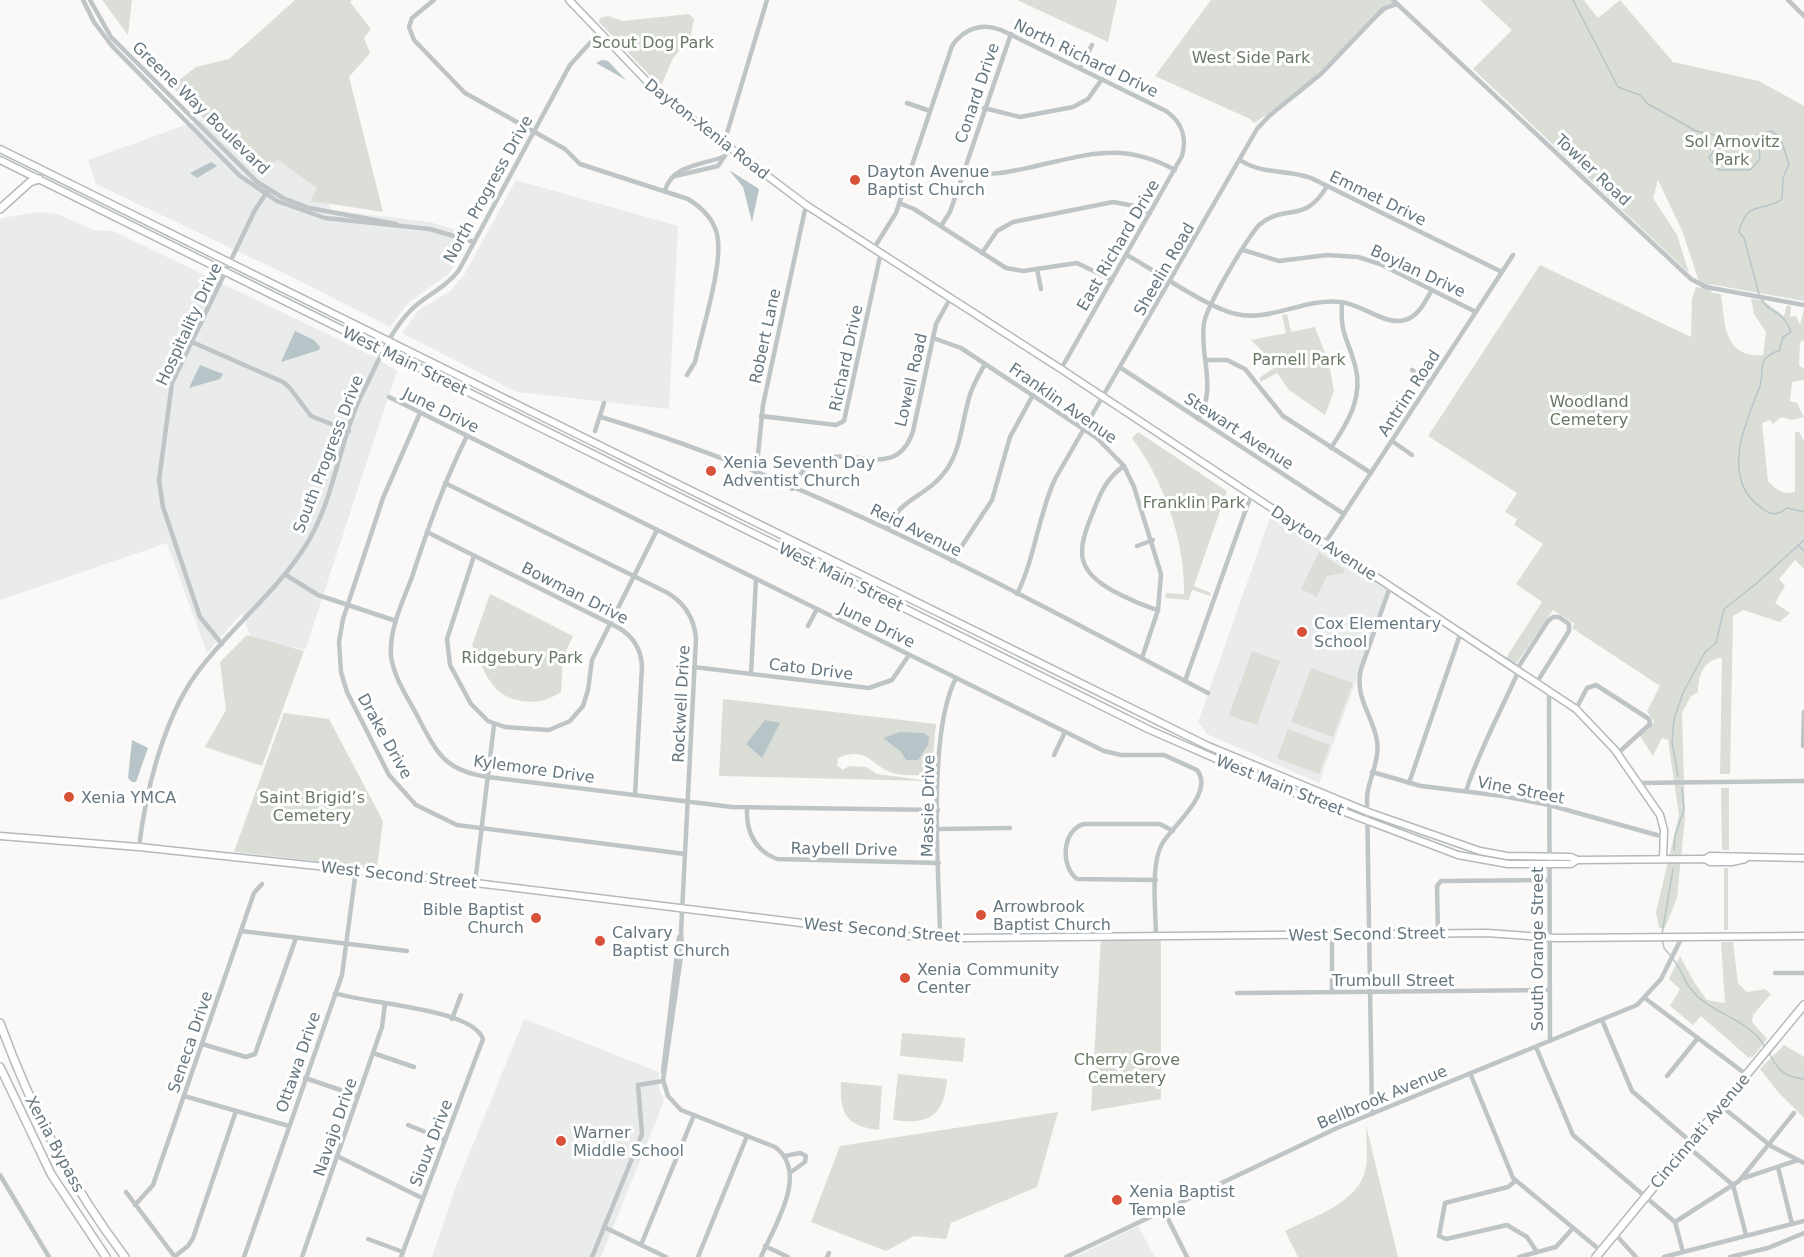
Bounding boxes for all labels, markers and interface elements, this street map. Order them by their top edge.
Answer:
street label: North Richard Drive [1011,15,1161,101]
park label: Scout Dog Park [592,33,715,52]
street label: Greene Way Boulevard [128,37,274,179]
street label: Conard Drive [951,40,1003,146]
park label: West Side Park [1192,48,1311,67]
street label: Dayton-Xenia Road [641,75,773,183]
street label: North Progress Drive [439,112,537,266]
street label: Towler Road [1551,130,1635,210]
park label: Sol Arnovitz Park [1684,132,1780,169]
place label: Dayton Avenue Baptist Church [867,162,989,199]
street label: Emmet Drive [1327,166,1429,230]
marker: Dayton Avenue Baptist Church [848,173,862,187]
street label: East Richard Drive [1073,176,1163,314]
street label: Sheelin Road [1130,219,1198,319]
street label: Boylan Drive [1368,241,1468,301]
street label: Hospitality Drive [152,260,226,388]
street label: Robert Lane [746,287,784,385]
street label: Richard Drive [825,303,867,413]
street label: West Main Street [340,323,470,399]
street label: Lowell Road [891,331,931,429]
street label: Antrim Road [1374,346,1444,440]
park label: Parnell Park [1252,350,1347,369]
street label: Franklin Avenue [1005,359,1121,447]
street label: South Progress Drive [289,372,367,536]
street label: June Drive [399,383,482,437]
street label: Stewart Avenue [1181,389,1297,473]
park label: Woodland Cemetery [1549,392,1629,429]
place label: Xenia Seventh Day Adventist Church [723,453,875,490]
marker: Xenia Seventh Day Adventist Church [704,464,718,478]
park label: Franklin Park [1143,493,1246,512]
street label: Reid Avenue [867,500,965,560]
street label: Dayton Avenue [1268,502,1380,584]
street label: West Main Street [776,539,906,615]
street label: Bowman Drive [519,558,631,628]
street label: June Drive [835,598,918,652]
place label: Cox Elementary School [1314,614,1441,651]
marker: Cox Elementary School [1295,625,1309,639]
street label: Rockwell Drive [668,645,694,763]
park label: Ridgebury Park [461,648,584,667]
street label: Cato Drive [768,654,854,684]
street label: Drake Drive [354,690,416,782]
street label: Kylemore Drive [472,751,596,787]
street label: West Main Street [1213,751,1347,819]
street label: Massie Drive [918,755,938,857]
street label: Vine Street [1476,772,1566,808]
place label: Xenia YMCA [81,788,176,807]
park label: Saint Brigid’s Cemetery [259,788,365,825]
marker: Xenia YMCA [62,790,76,804]
street label: Raybell Drive [791,839,897,859]
street label: West Second Street [320,857,478,893]
street label: South Orange Street [1528,867,1547,1031]
place label: Arrowbrook Baptist Church [993,897,1111,934]
place label: Bible Baptist Church [423,900,524,937]
marker: Arrowbrook Baptist Church [974,908,988,922]
marker: Bible Baptist Church [529,911,543,925]
street label: West Second Street [803,914,961,946]
place label: Calvary Baptist Church [612,923,730,960]
street label: West Second Street [1288,923,1446,945]
marker: Calvary Baptist Church [593,934,607,948]
place label: Xenia Community Center [917,960,1059,997]
marker: Xenia Community Center [898,971,912,985]
street label: Trumbull Street [1331,971,1454,990]
street label: Seneca Drive [164,989,216,1095]
street label: Ottawa Drive [272,1009,324,1115]
park label: Cherry Grove Cemetery [1074,1050,1180,1087]
street label: Bellbrook Avenue [1314,1061,1450,1133]
street label: Cincinnati Avenue [1646,1070,1754,1192]
street label: Navajo Drive [309,1075,361,1179]
street label: Xenia Bypass [22,1092,88,1196]
street label: Sioux Drive [406,1097,456,1189]
place label: Warner Middle School [573,1123,684,1160]
marker: Warner Middle School [554,1134,568,1148]
place label: Xenia Baptist Temple [1128,1182,1235,1219]
marker: Xenia Baptist Temple [1110,1193,1124,1207]

